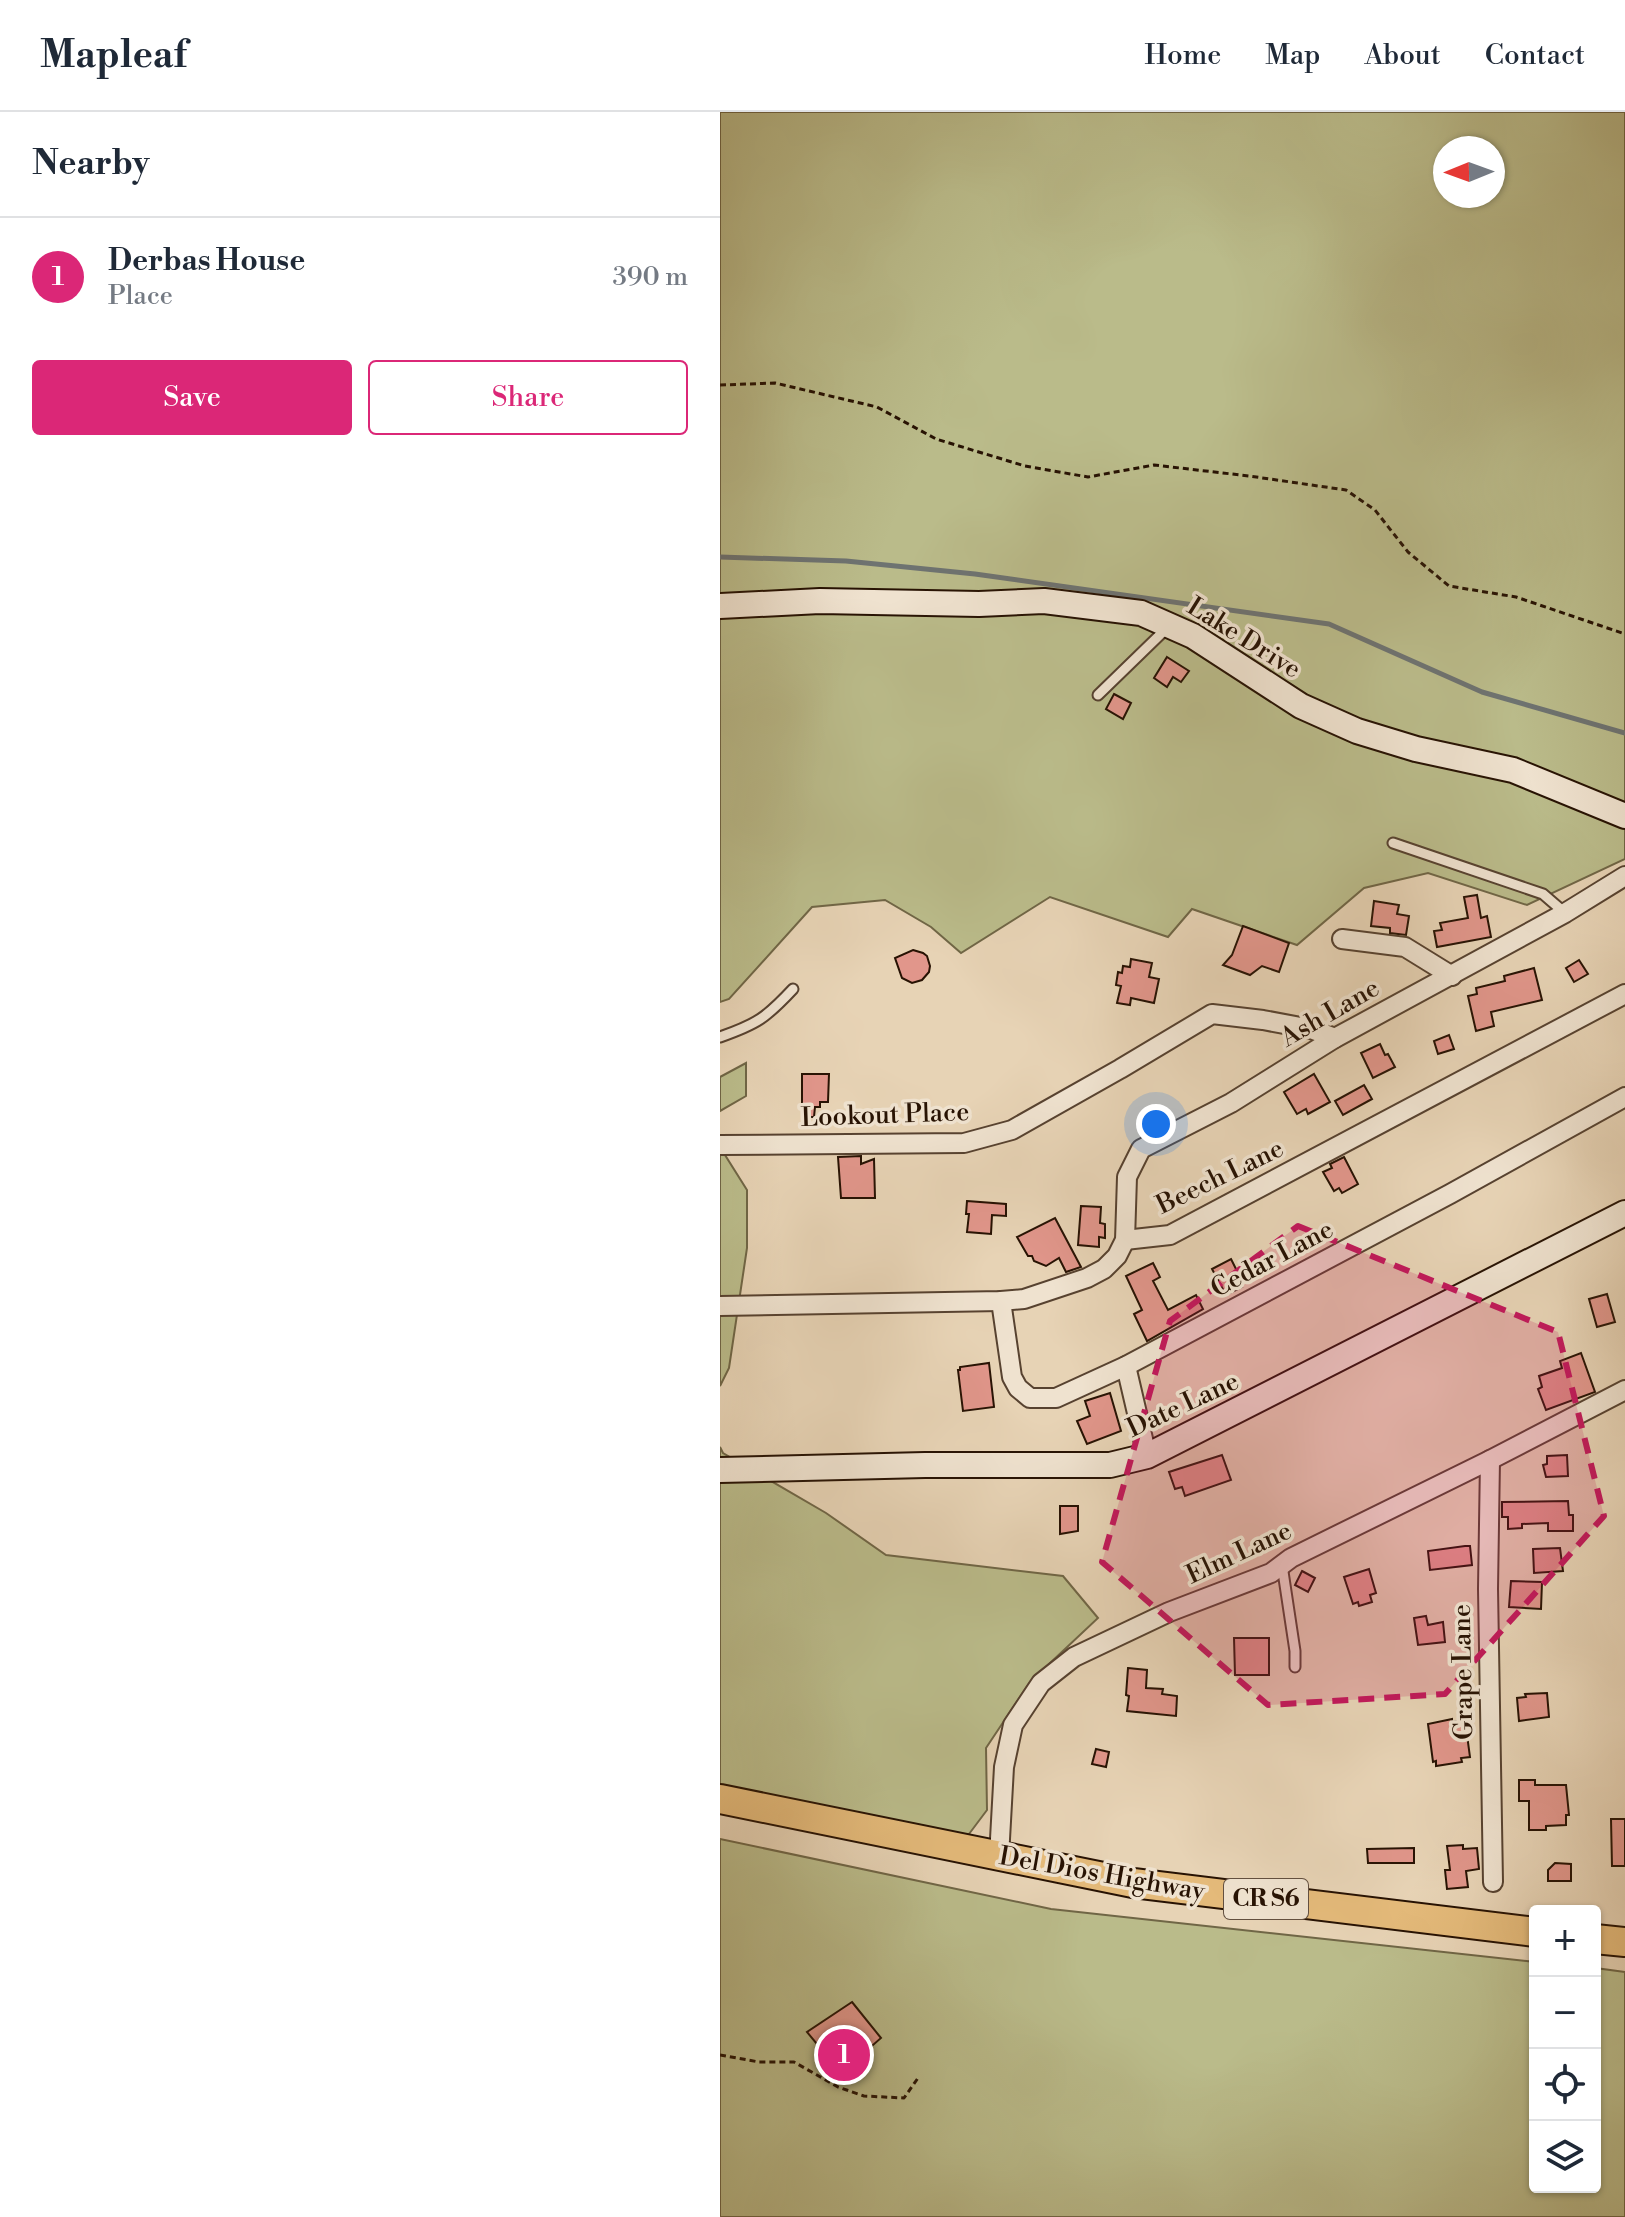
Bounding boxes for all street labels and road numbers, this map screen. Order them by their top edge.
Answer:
street label: Lake Drive [1181,590,1307,686]
street label: Ash Lane [1274,972,1385,1055]
street label: Lookout Place [800,1096,970,1134]
street label: Beech Lane [1150,1133,1289,1222]
street label: Cedar Lane [1205,1213,1339,1305]
street label: Date Lane [1122,1365,1244,1445]
street label: Elm Lane [1181,1515,1297,1591]
street label: Grape Lane [1446,1604,1480,1740]
street label: Del Dios Highway [997,1840,1208,1908]
road number: CR S6 [1224,1879,1308,1919]

